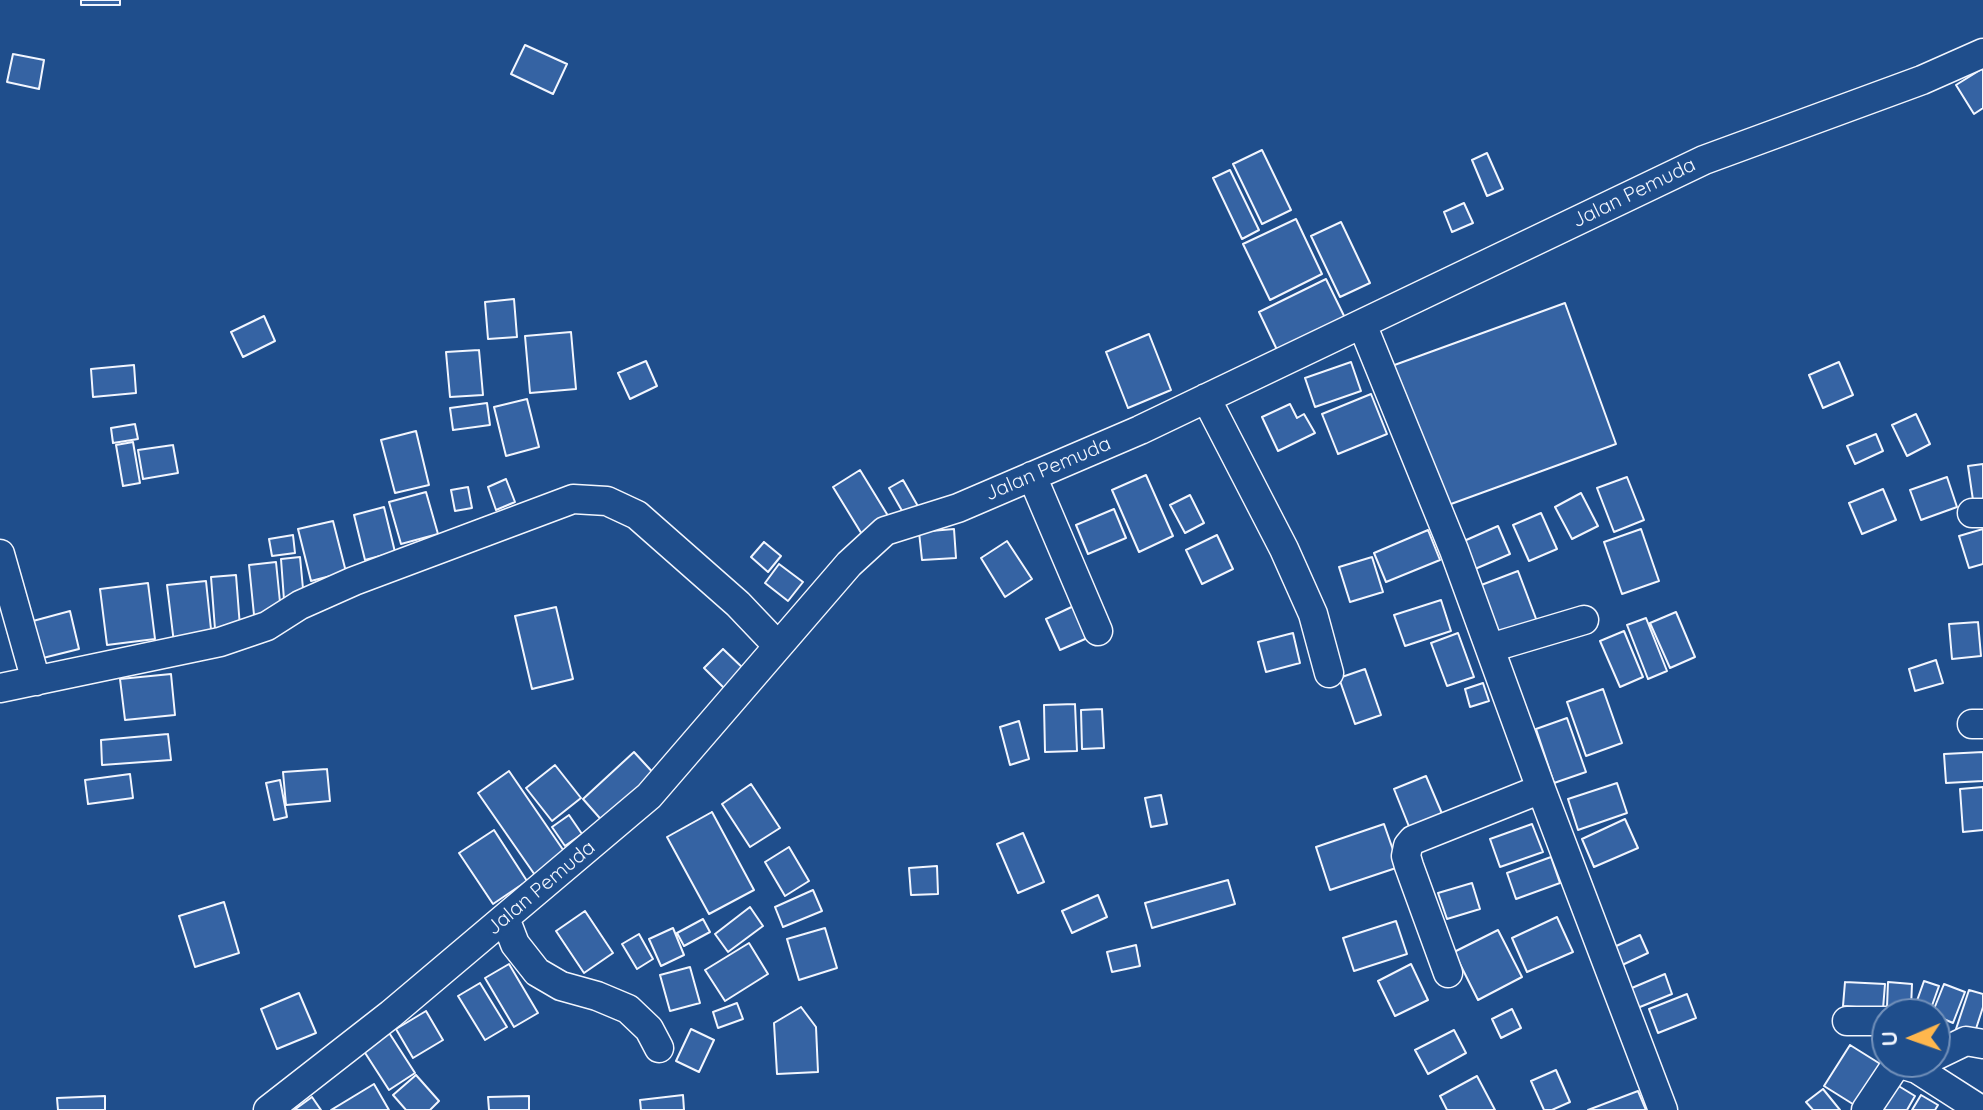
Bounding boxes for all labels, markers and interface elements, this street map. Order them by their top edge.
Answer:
street label: Jalan Pemuda [1568,153,1700,233]
street label: Jalan Pemuda [982,432,1114,506]
street label: Jalan Pemuda [482,836,600,940]
north arrow [1871,998,1951,1078]
text: U [1875,1031,1903,1047]

